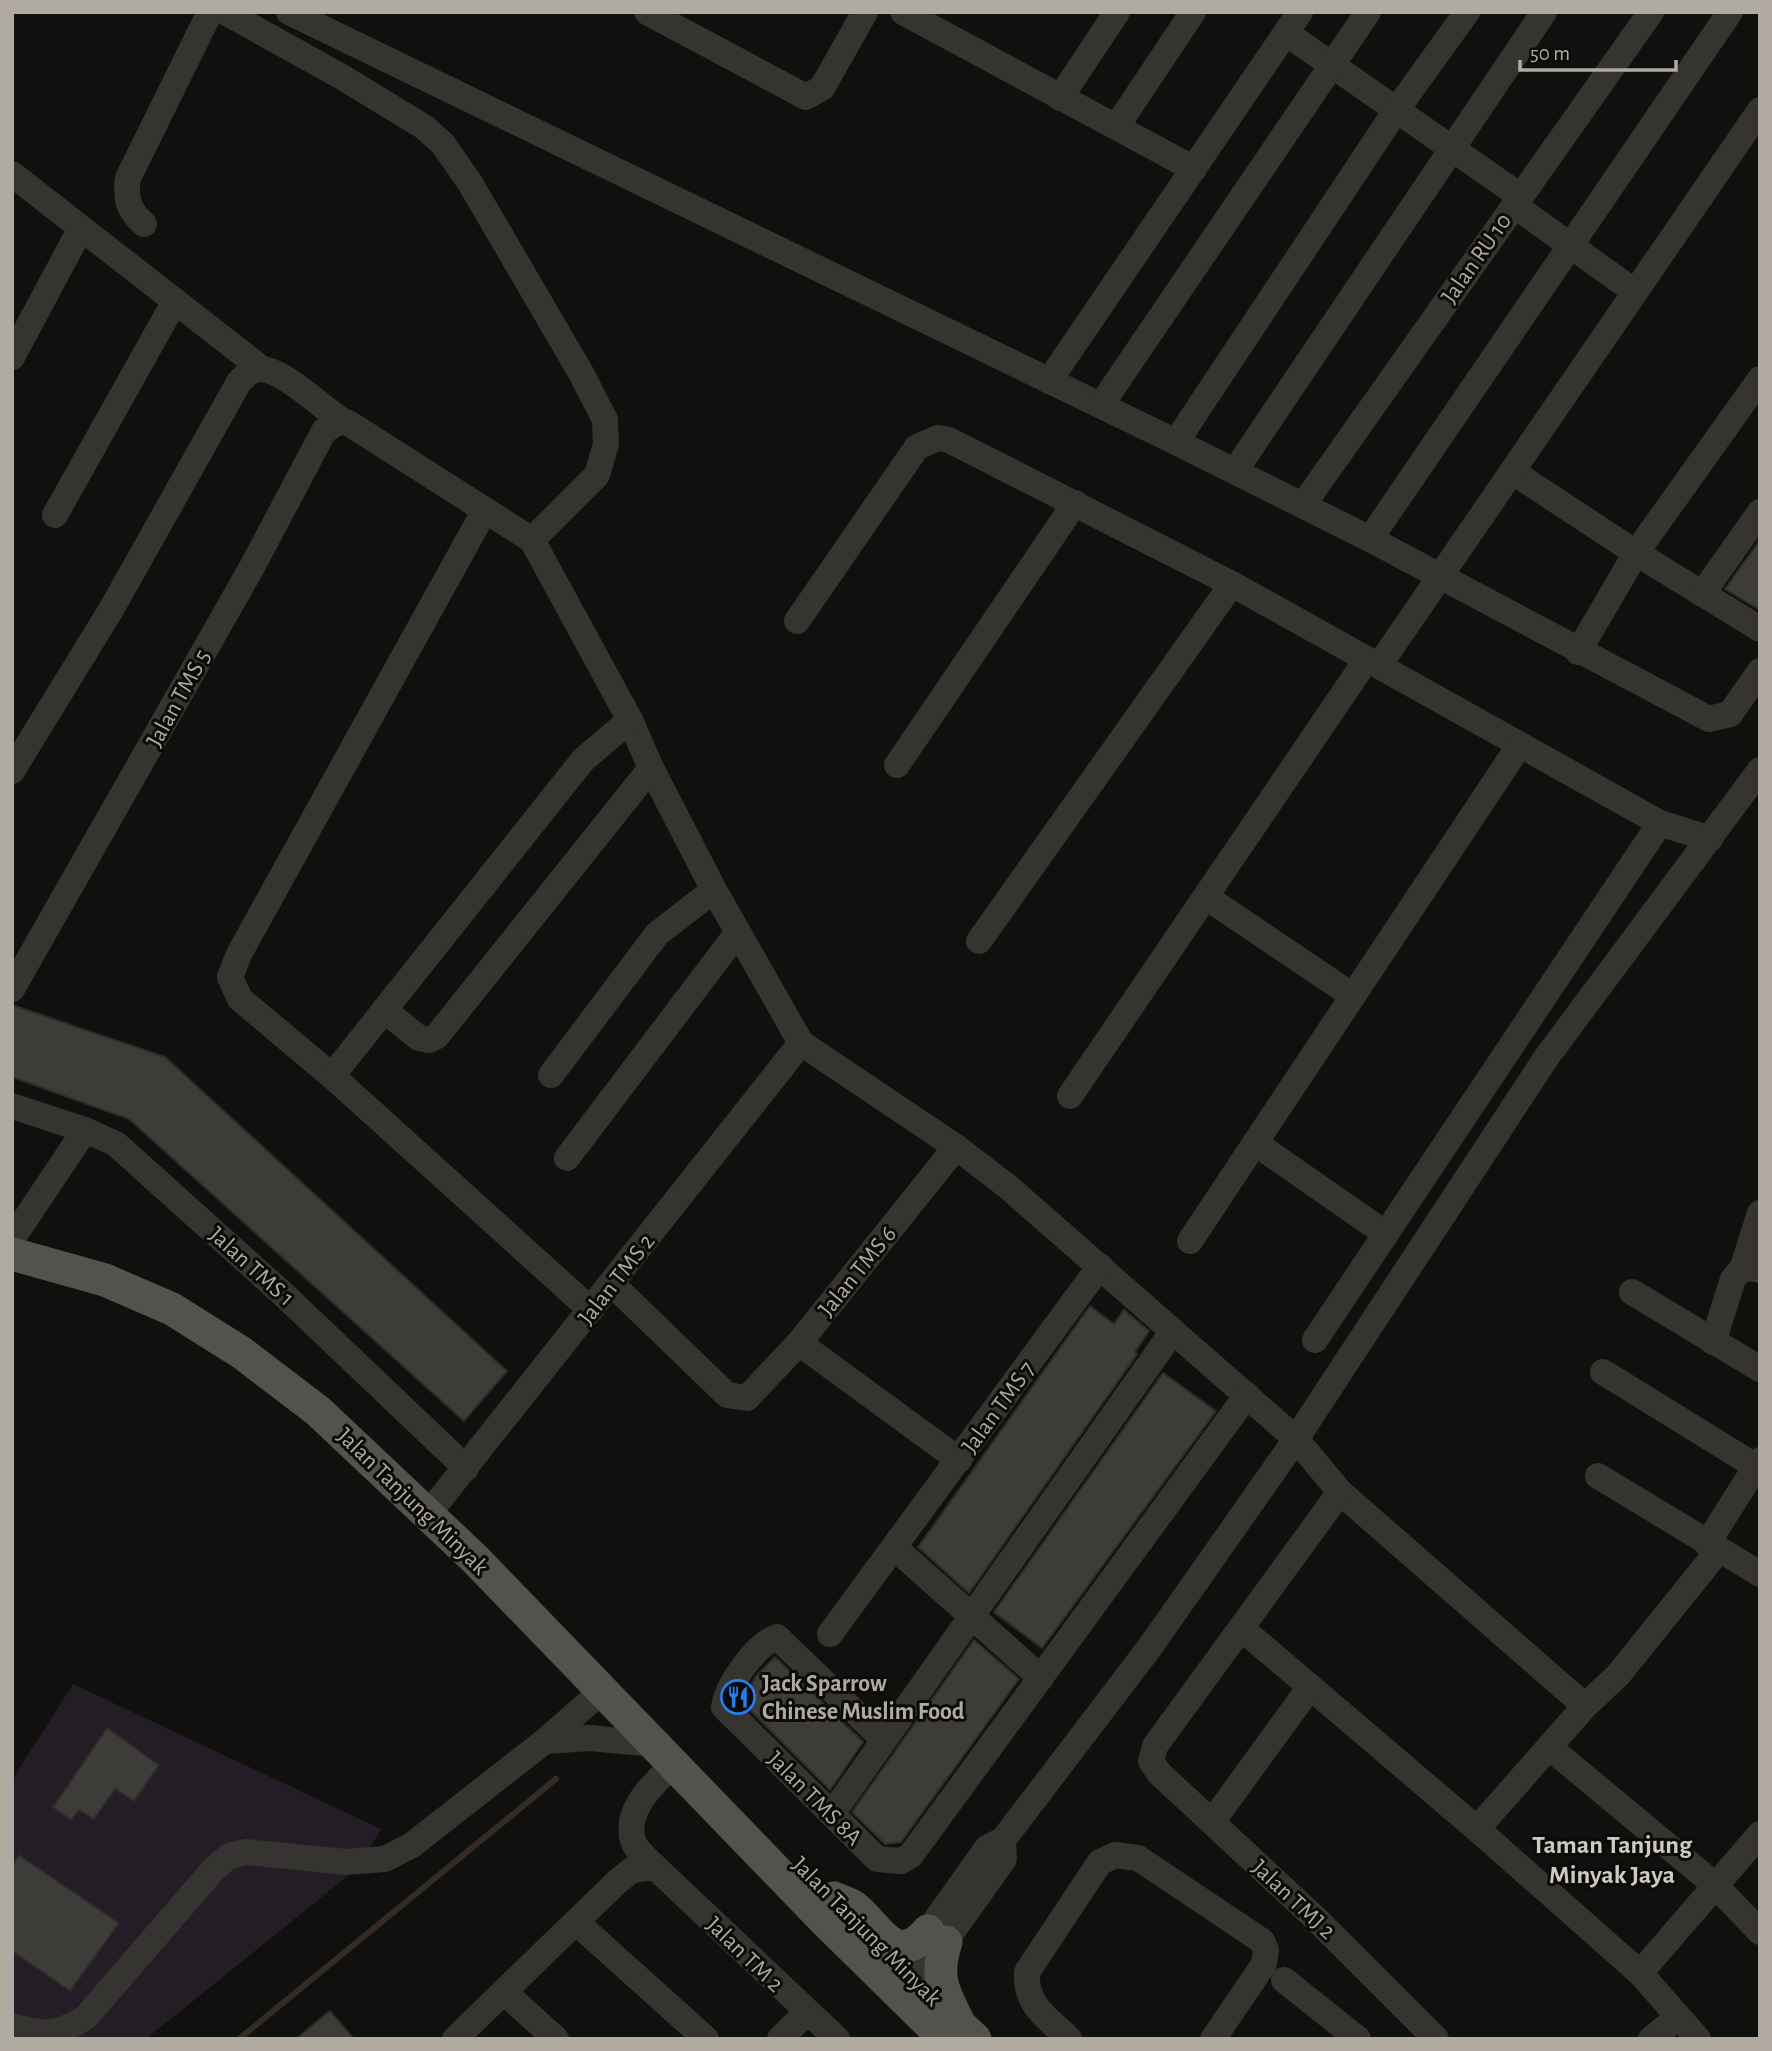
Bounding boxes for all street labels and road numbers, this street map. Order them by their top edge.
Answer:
street label: Jalan RU 10 [1437,209,1516,308]
street label: Jalan TMS 5 [142,646,215,751]
street label: Jalan TMS 6 [814,1222,901,1321]
street label: Jalan TMS 1 [204,1223,299,1311]
street label: Jalan TMS 2 [574,1230,660,1330]
street label: Jalan TMS 7 [958,1357,1040,1458]
street label: Jalan Tanjung Minyak [332,1424,492,1580]
street label: Jalan TMS 8A [763,1747,866,1851]
street label: Jalan Tanjung Minyak [787,1853,945,2011]
street label: Jalan TMJ 2 [1247,1855,1340,1944]
street label: Jalan TM 2 [701,1912,787,1997]

